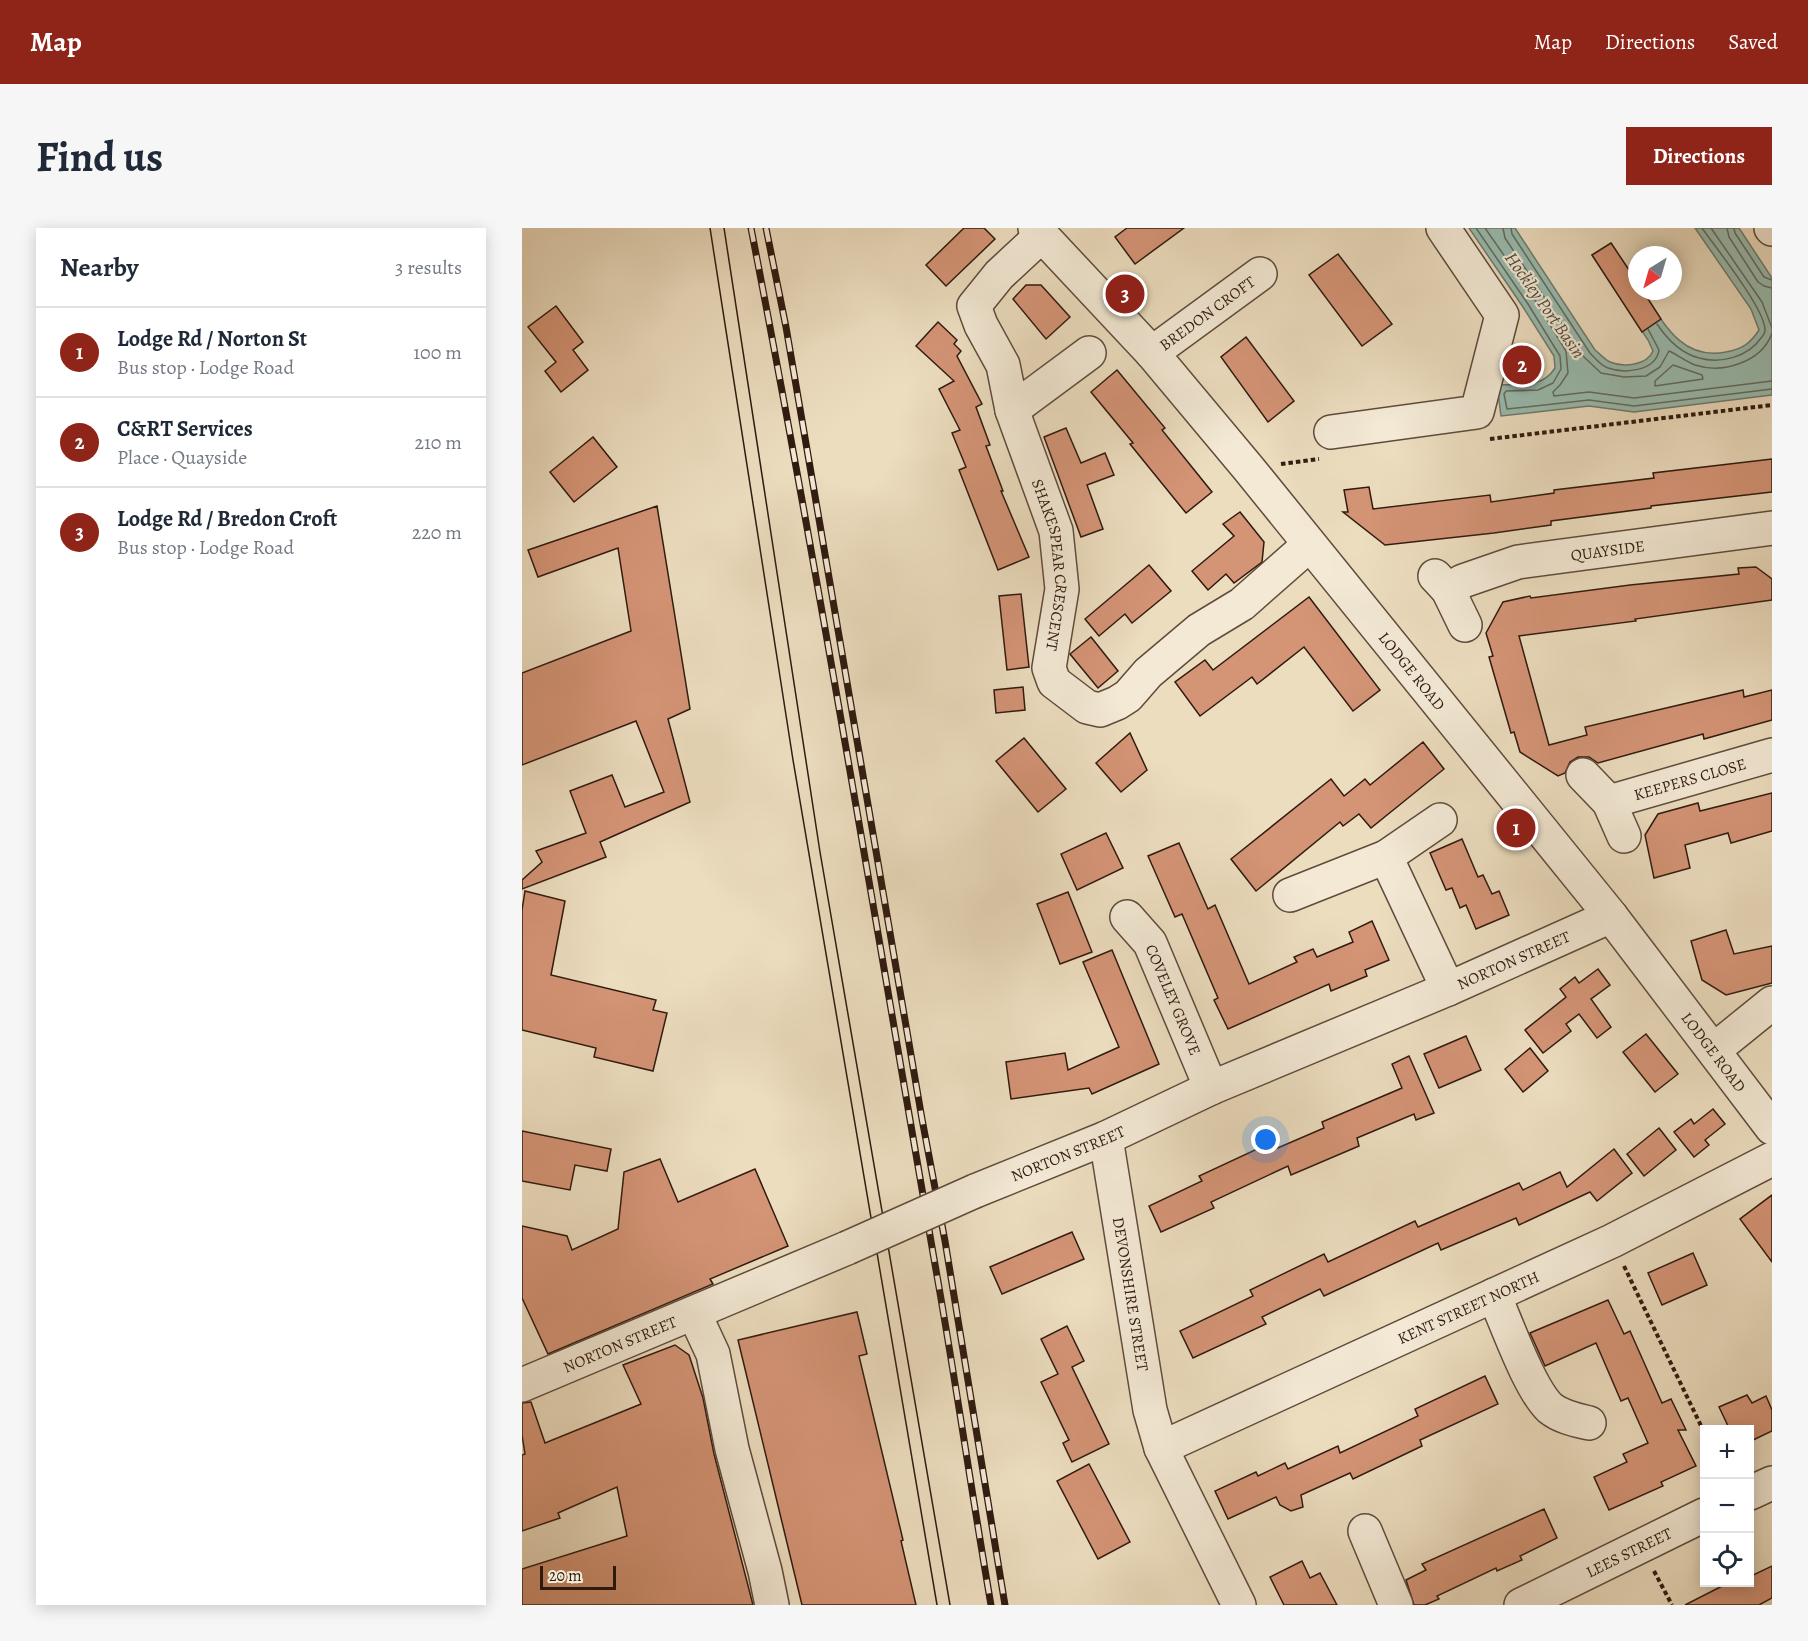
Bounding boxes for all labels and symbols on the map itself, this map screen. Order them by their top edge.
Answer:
north arrow [1628,246,1682,300]
water label: Hockley Port Basin [1499,247,1591,363]
street label: BREDON CROFT [1155,271,1260,356]
pin: 3 [1106,272,1144,316]
pin: 2 [1502,342,1542,388]
street label: SHAKESPEAR CRESCENT [1026,476,1073,652]
street label: QUAYSIDE [1569,535,1646,567]
street label: LODGE ROAD [1373,628,1450,715]
street label: KEEPERS CLOSE [1631,753,1749,806]
pin: 1 [1496,806,1536,850]
street label: NORTON STREET [1454,926,1574,996]
street label: COVELEY GROVE [1140,941,1206,1059]
street label: LODGE ROAD [1676,1008,1751,1097]
street label: NORTON STREET [1008,1121,1129,1187]
your location [1251,1125,1280,1154]
street label: DEVONSHIRE STREET [1107,1215,1154,1373]
street label: KENT STREET NORTH [1394,1266,1543,1350]
street label: NORTON STREET [560,1311,680,1378]
street label: LEES STREET [1582,1522,1676,1583]
scale bar [540,1563,616,1590]

